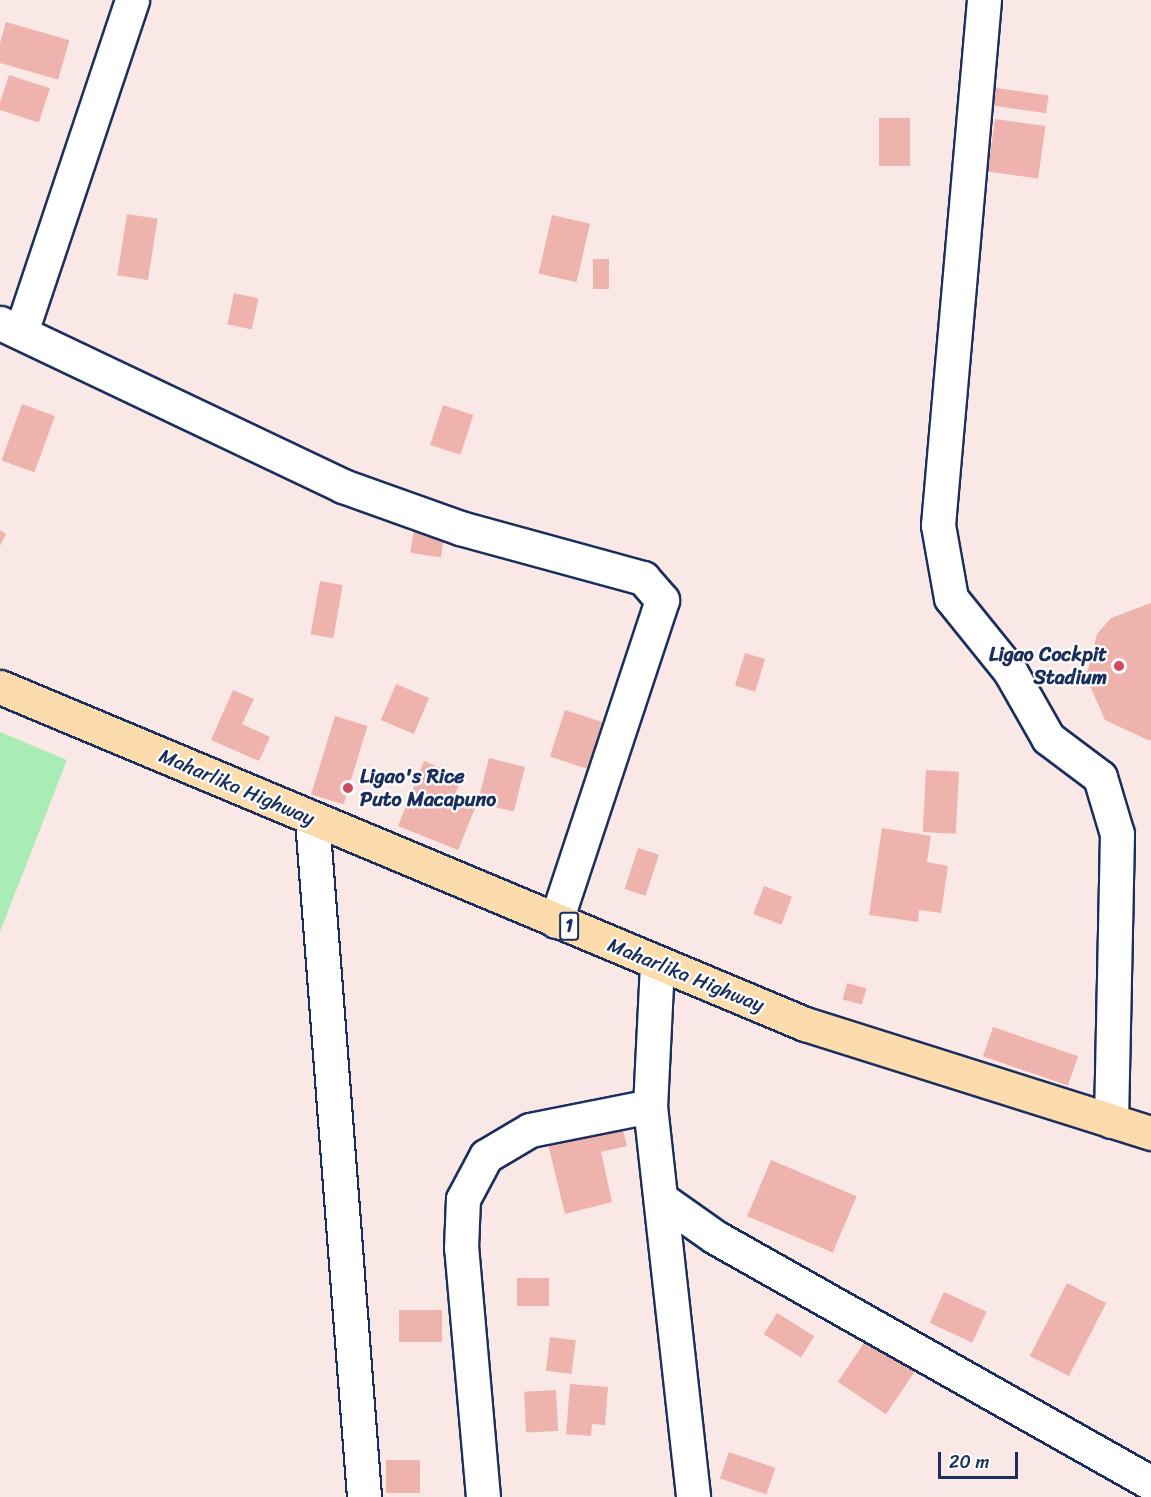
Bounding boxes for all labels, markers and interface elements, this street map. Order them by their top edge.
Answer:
place label: Ligao Cockpit Stadium [989,642,1107,689]
marker: Ligao Cockpit Stadium [1112,659,1126,673]
street label: Maharlika Highway [156,743,318,831]
place label: Ligao's Rice Puto Macapuno [360,765,496,812]
marker: Ligao's Rice Puto Macapuno [341,781,355,795]
road number: 1 [558,911,580,941]
street label: Maharlika Highway [604,933,768,1017]
scale bar [941,1440,1020,1478]
text: 20 m [949,1446,989,1478]

